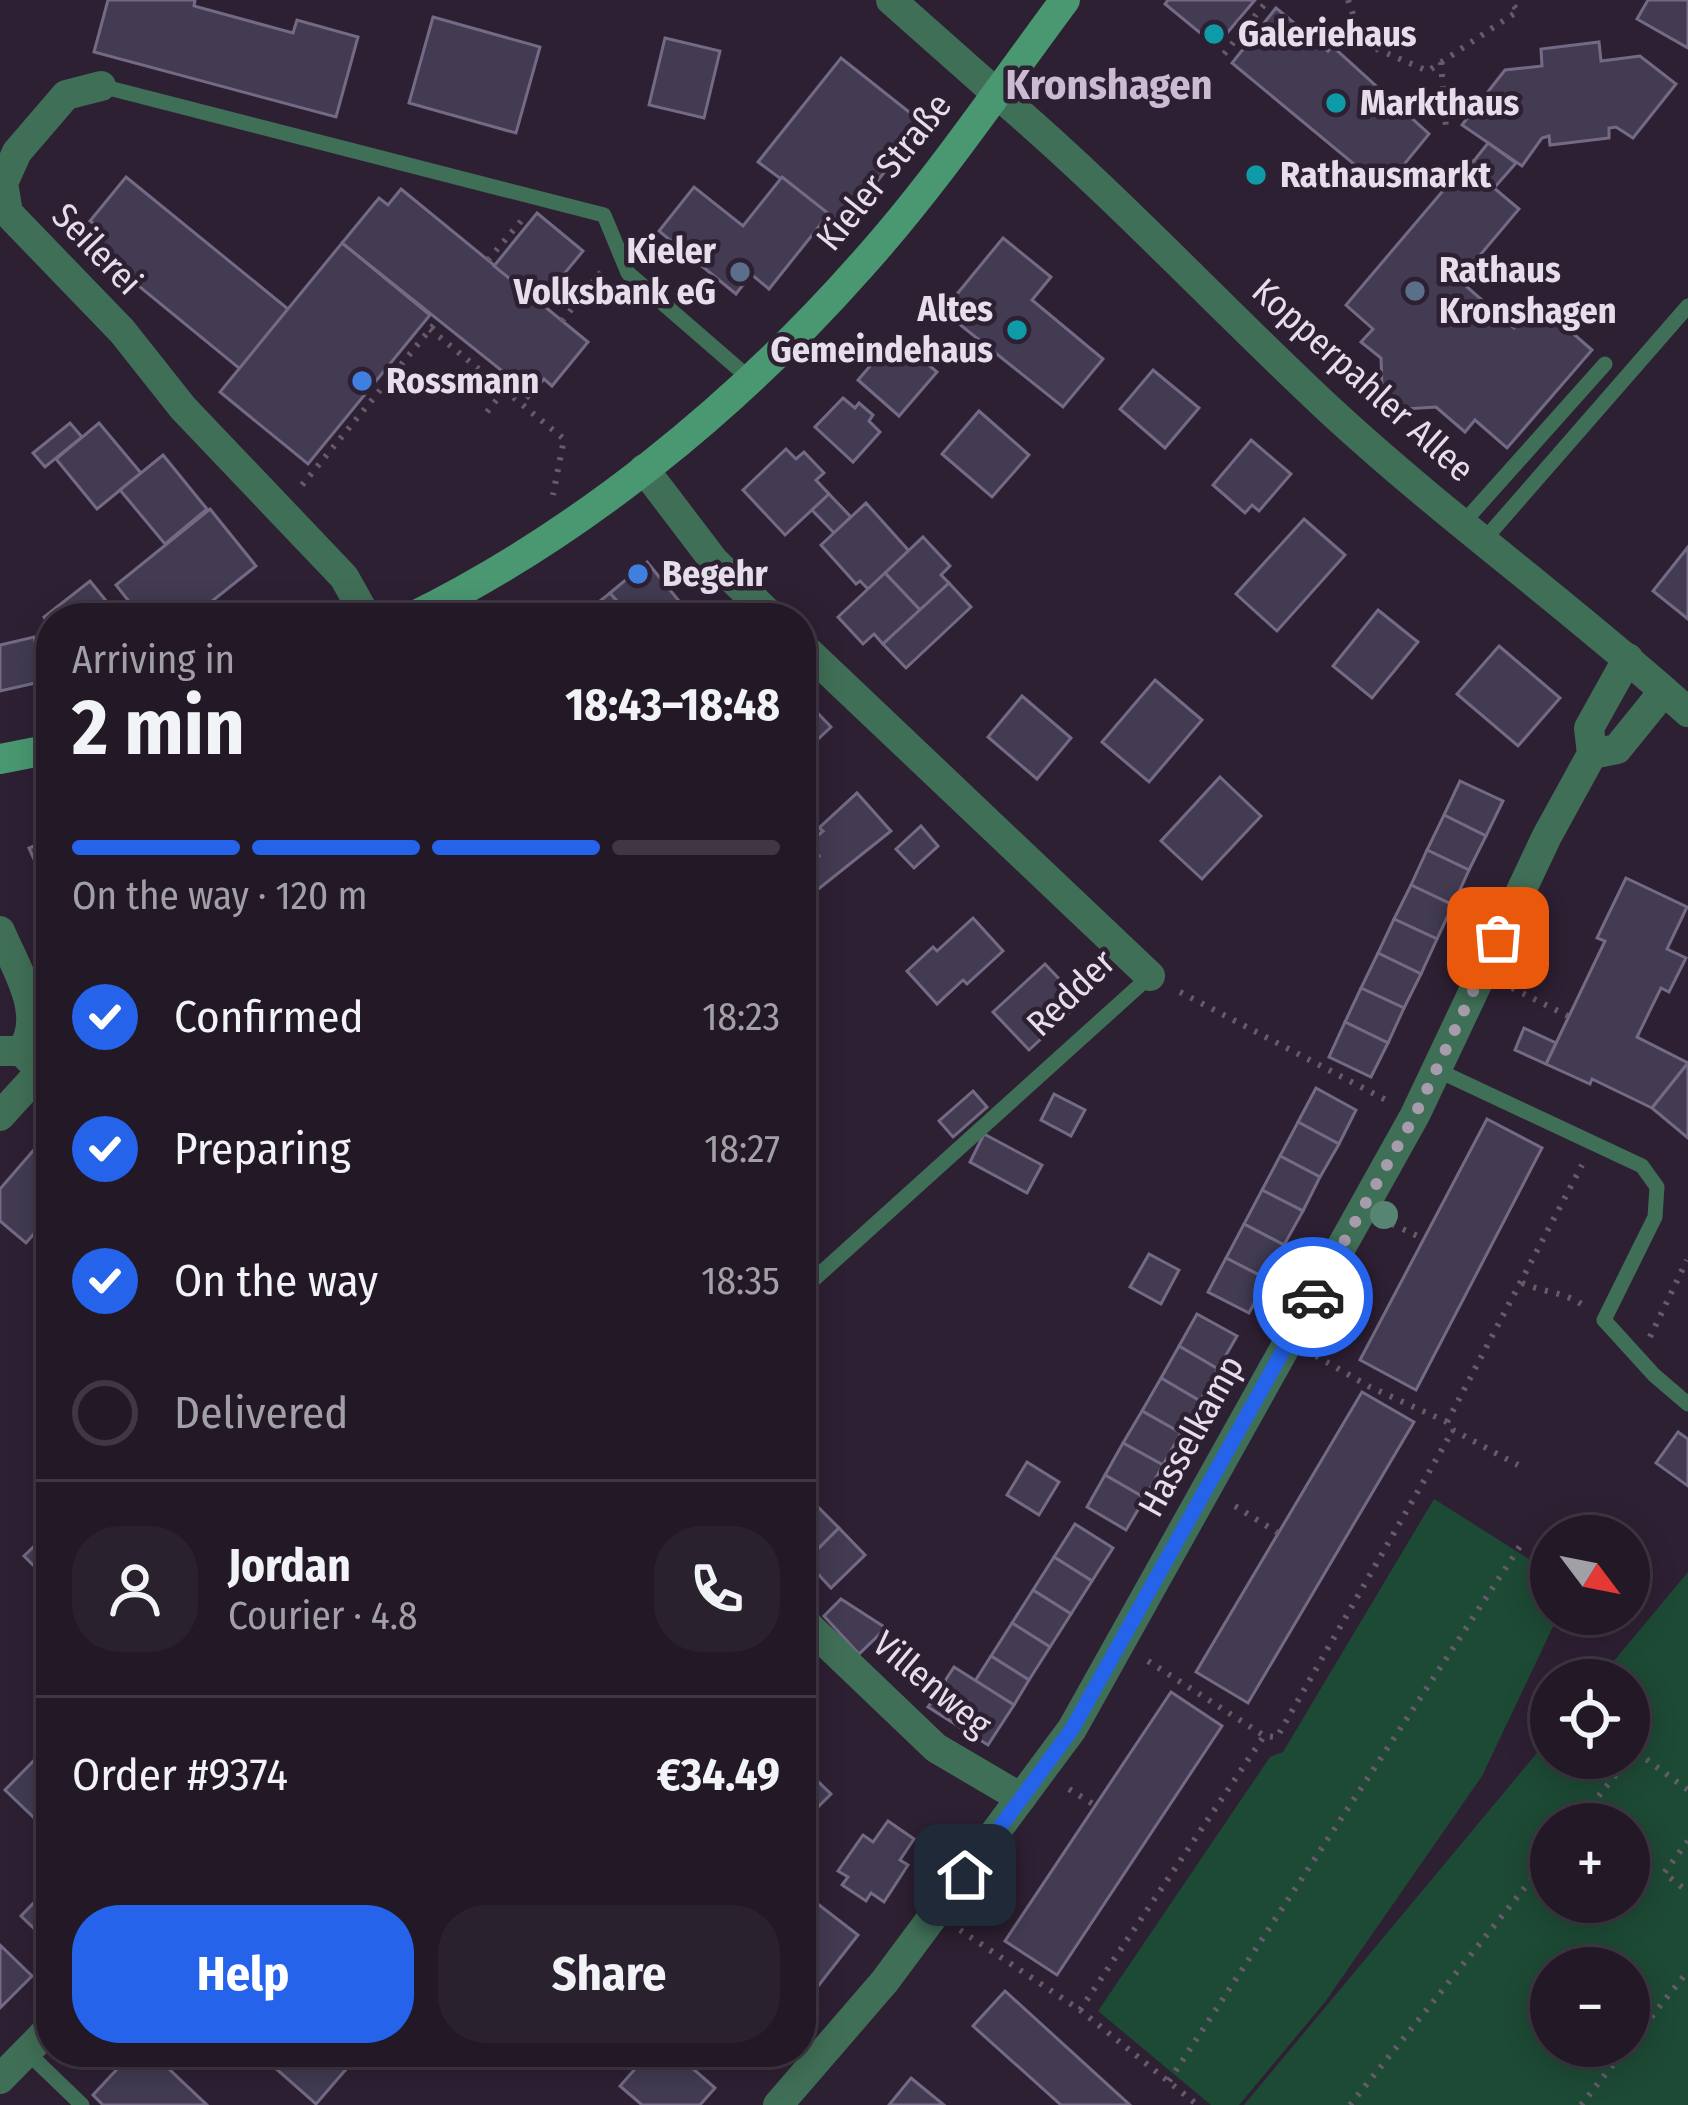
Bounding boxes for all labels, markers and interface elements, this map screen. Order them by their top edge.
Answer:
place label: Galeriehaus [1238,12,1417,56]
marker: Galeriehaus [1201,21,1227,47]
district label: Kronshagen [1005,60,1213,110]
place label: Markthaus [1360,81,1519,125]
street label: Kieler Straße [807,84,961,260]
marker: Markthaus [1323,90,1349,116]
place label: Rathausmarkt [1280,153,1493,197]
marker: Rathausmarkt [1243,162,1269,188]
street label: Seilerei [43,194,151,304]
place label: Kieler Volksbank eG [513,229,717,314]
place label: Rathaus Kronshagen [1439,248,1617,333]
marker: Kieler Volksbank eG [727,259,753,285]
street label: Kopperpahler Allee [1243,269,1483,491]
marker: Rathaus Kronshagen [1402,278,1428,304]
place label: Altes Gemeindehaus [771,287,993,372]
marker: Altes Gemeindehaus [1004,317,1030,343]
place label: Rossmann [386,359,539,403]
marker: Rossmann [349,368,375,394]
place label: Begehr [662,552,769,596]
marker: Begehr [625,561,651,587]
text: Arriving in [72,637,235,683]
text: 18:43–18:48 [565,678,780,732]
text: 2 min [72,681,245,775]
text: On the way · 120 m [72,873,367,919]
pin [1447,887,1549,989]
icon: bag [1465,905,1531,971]
street label: Redder [1018,940,1125,1046]
icon: check [72,984,138,1050]
text: Confirmed [174,990,364,1044]
text: 18:23 [702,994,780,1040]
icon: check [72,1116,138,1182]
text: Preparing [174,1122,351,1176]
text: 18:27 [704,1126,780,1172]
courier [1253,1237,1373,1357]
icon: check [72,1248,138,1314]
text: On the way [174,1254,378,1308]
text: 18:35 [701,1258,780,1304]
icon: car [1280,1264,1346,1330]
street label: Hasselkamp [1129,1348,1253,1524]
text: Delivered [174,1386,348,1440]
north arrow [1530,1515,1650,1635]
map controls [1530,1515,1650,2067]
button: person [72,1526,198,1652]
button: phone [654,1526,780,1652]
text: Jordan [228,1539,351,1593]
text: Courier · 4.8 [228,1593,418,1639]
street label: Villenweg [864,1622,1000,1746]
button: locate [1530,1659,1650,1779]
text: Order #9374 [72,1748,288,1802]
text: €34.49 [657,1748,780,1802]
button: + [1530,1803,1650,1923]
pin [914,1824,1016,1926]
icon: home [932,1842,998,1908]
button: Help [72,1905,414,2043]
button: Share [438,1905,780,2043]
button: − [1530,1947,1650,2067]

